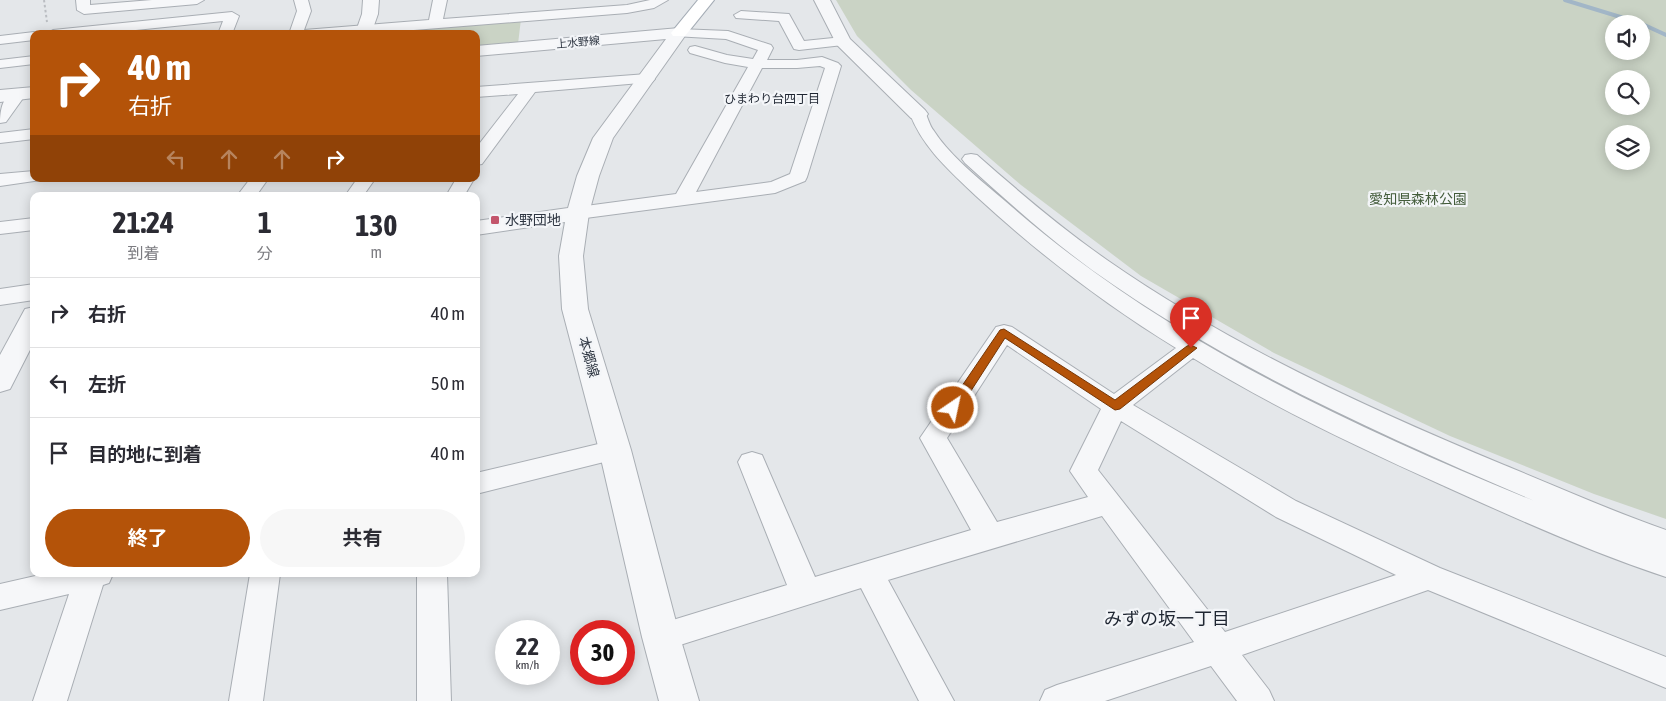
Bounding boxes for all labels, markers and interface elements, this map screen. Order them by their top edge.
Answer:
map controls [1605,15,1650,170]
button: sound [1605,15,1650,60]
street label: 上水野線 [556,34,600,50]
text: 40 m [128,47,191,87]
icon: right [45,50,110,115]
button: search [1605,70,1650,115]
district label: ひまわり台四丁目 [724,92,820,106]
text: 右折 [128,93,172,119]
button: layers [1605,125,1650,170]
icon: left [162,145,190,173]
icon: ahead [215,145,243,173]
icon: ahead [268,145,296,173]
icon: right [321,145,349,173]
park label: 愛知県森林公園 [1369,191,1467,207]
text: 21:24 [112,205,174,239]
text: 1 [258,205,272,239]
text: 130 [355,208,397,242]
place label: 水野団地 [505,212,561,228]
marker: 水野団地 [489,214,501,226]
text: m [371,243,382,261]
text: 到着 [127,244,159,262]
text: 分 [257,244,273,262]
pin [1170,297,1212,348]
icon: right [45,299,73,327]
text: 40 m [431,302,465,324]
text: 右折 [88,303,126,325]
icon: arrive [1177,304,1205,332]
street label: 本郷線 [576,335,602,379]
icon: left [45,369,73,397]
text: 50 m [431,372,465,394]
text: 左折 [88,373,126,395]
position arrow [926,381,978,433]
icon: arrive [45,439,73,467]
text: 40 m [431,442,465,464]
text: 目的地に到着 [88,443,202,465]
button: 終了 [45,509,250,567]
button: 共有 [260,509,465,567]
district label: みずの坂一丁目 [1104,608,1230,629]
speed limit sign: 30 [570,620,635,685]
text: 22 [516,632,539,660]
text: km/h [516,658,539,672]

